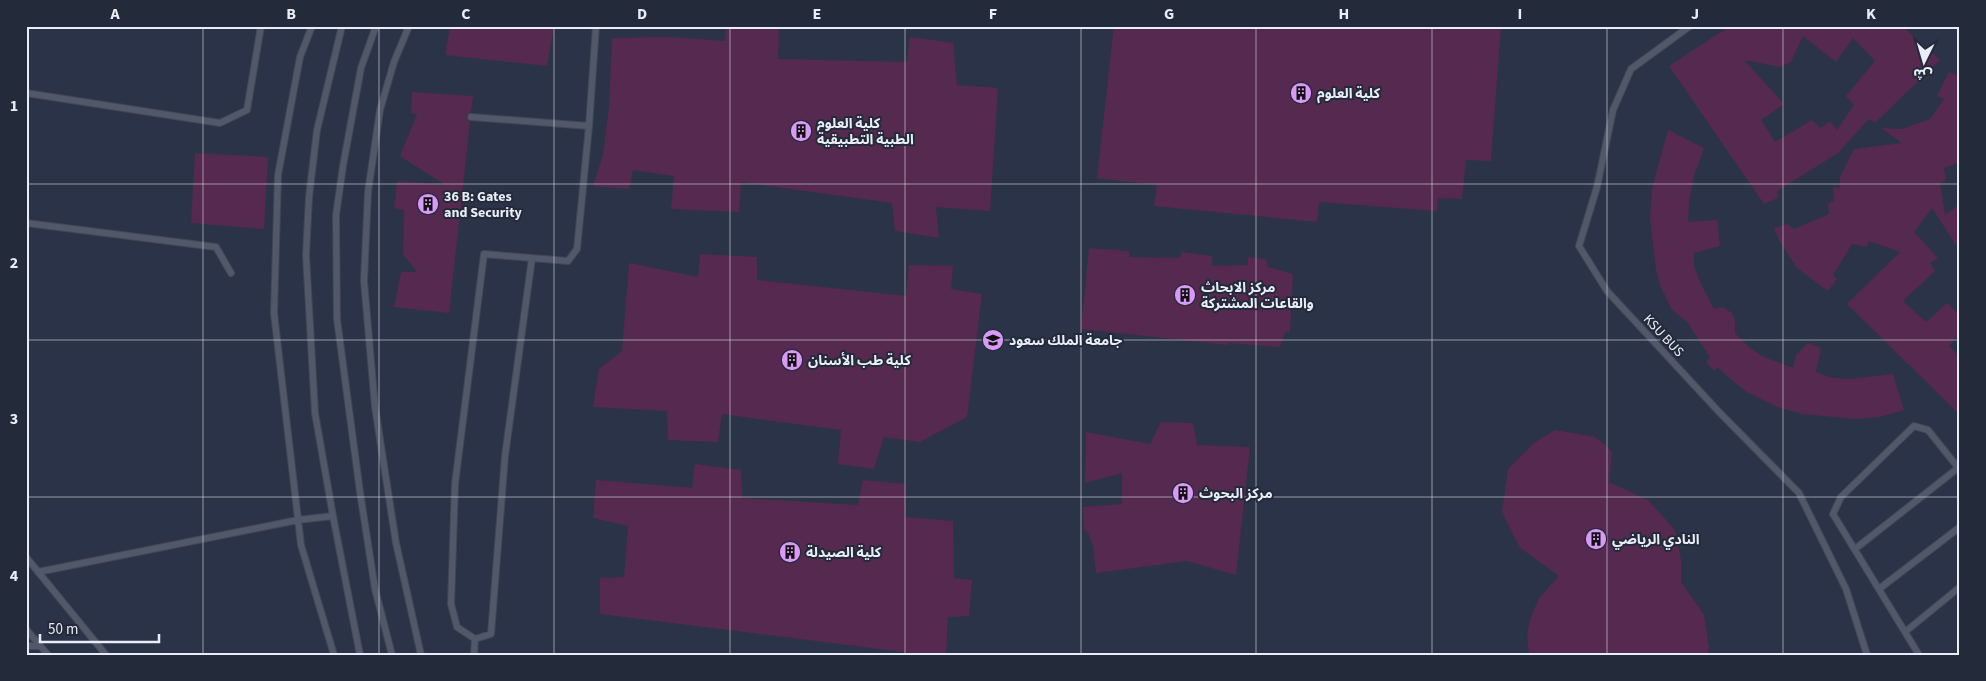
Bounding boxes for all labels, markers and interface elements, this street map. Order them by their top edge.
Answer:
text: A [109,3,120,25]
text: B [286,3,296,25]
text: C [461,3,471,25]
text: D [637,3,647,25]
text: E [813,3,821,25]
text: F [989,3,997,25]
text: G [1164,3,1174,25]
text: H [1339,3,1349,25]
text: I [1518,3,1522,25]
text: J [1691,3,1699,25]
text: K [1866,3,1876,25]
north arrow [1898,38,1948,88]
text: ش [1913,63,1933,85]
building icon: كلية العلوم [1289,81,1313,105]
place label: كلية العلوم [1317,84,1381,104]
text: 1 [10,95,18,117]
place label: كلية العلوم الطبية التطبيقية [817,114,914,150]
building icon: كلية العلوم الطبية التطبيقية [789,119,813,143]
place label: 36 B: Gates and Security [444,187,523,223]
building icon: 36 B: Gates and Security [416,192,440,216]
text: 2 [10,252,18,274]
place label: مركز الابحاث والقاعات المشتركة [1201,278,1314,314]
building icon: مركز الابحاث والقاعات المشتركة [1173,283,1197,307]
street label: KSU BUS [1638,310,1688,361]
school or university icon: جامعة الملك سعود [981,328,1005,352]
place label: جامعة الملك سعود [1009,331,1122,351]
building icon: كلية طب الأسنان [780,348,804,372]
place label: كلية طب الأسنان [808,351,911,371]
text: 3 [10,408,18,430]
building icon: مركز البحوث [1171,481,1195,505]
place label: مركز البحوث [1199,484,1273,504]
building icon: النادي الرياضي [1584,527,1608,551]
place label: النادي الرياضي [1612,530,1700,550]
building icon: كلية الصيدلة [778,540,802,564]
place label: كلية الصيدلة [806,543,882,563]
text: 4 [10,565,19,587]
scale bar [40,611,159,643]
text: 50 m [48,619,78,640]

